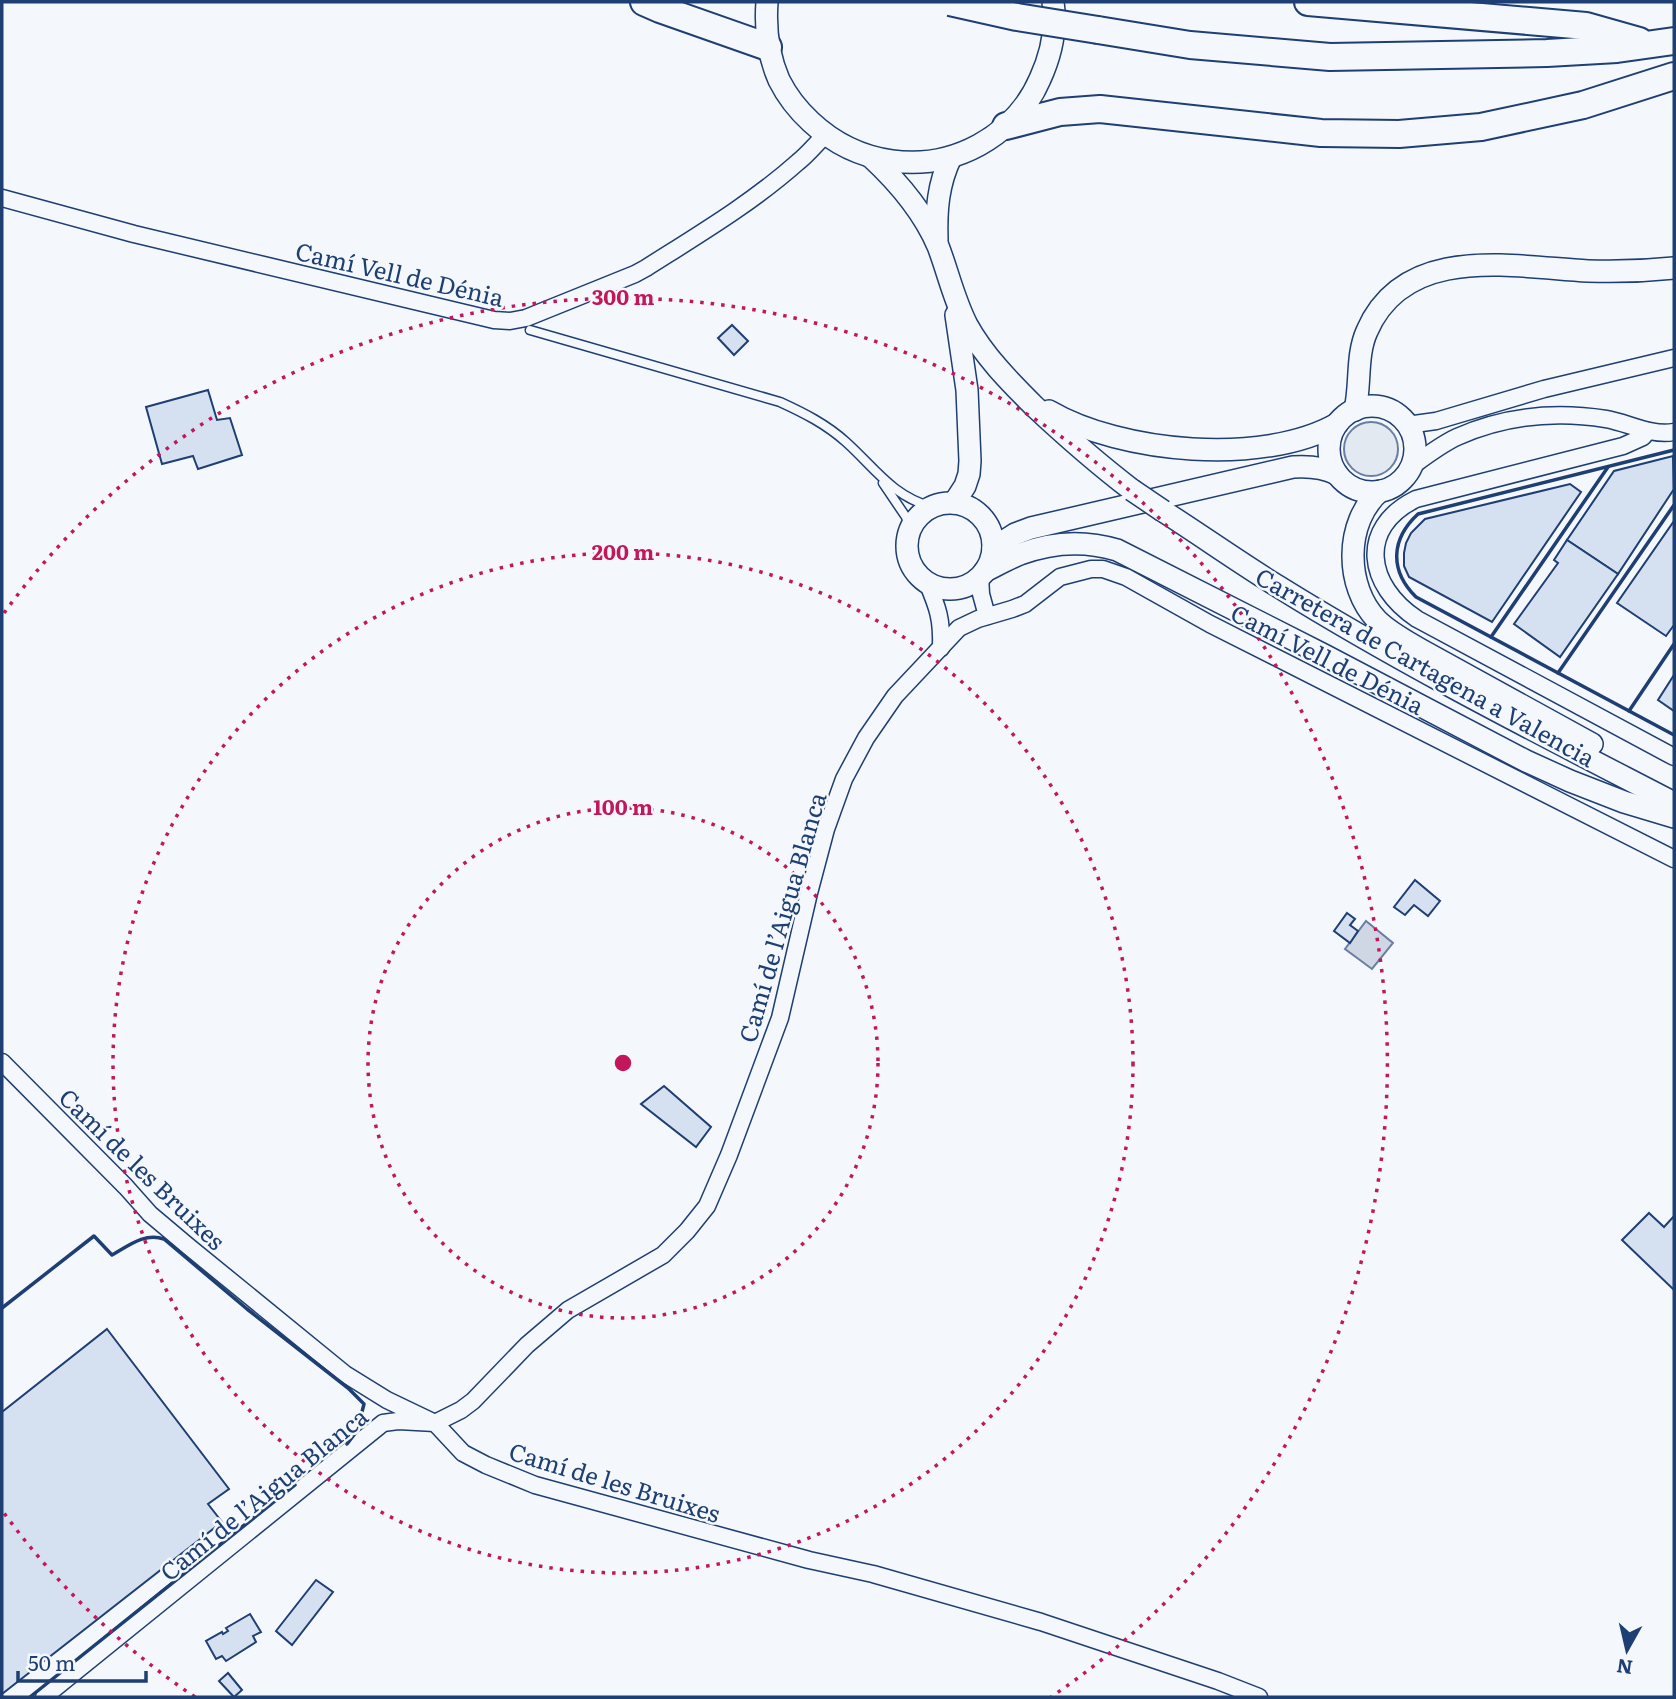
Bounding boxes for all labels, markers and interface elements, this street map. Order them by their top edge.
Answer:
street label: Camí Vell de Dénia [292,232,508,314]
text: 300 m [592,280,654,311]
text: 200 m [592,535,654,566]
street label: Carretera de Cartagena a Valencia [1250,558,1602,774]
street label: Camí Vell de Dénia [1225,594,1431,722]
street label: Camí de l’Aigua Blanca [729,788,833,1046]
text: 100 m [593,790,653,821]
centre of rings [611,1051,635,1075]
street label: Camí de les Bruixes [52,1079,234,1257]
street label: Camí de l’Aigua Blanca [151,1398,375,1588]
street label: Camí de les Bruixes [505,1432,725,1530]
north arrow [1592,1615,1662,1685]
scale bar [18,1640,145,1684]
text: 50 m [28,1646,75,1677]
text: N [1615,1653,1634,1683]

